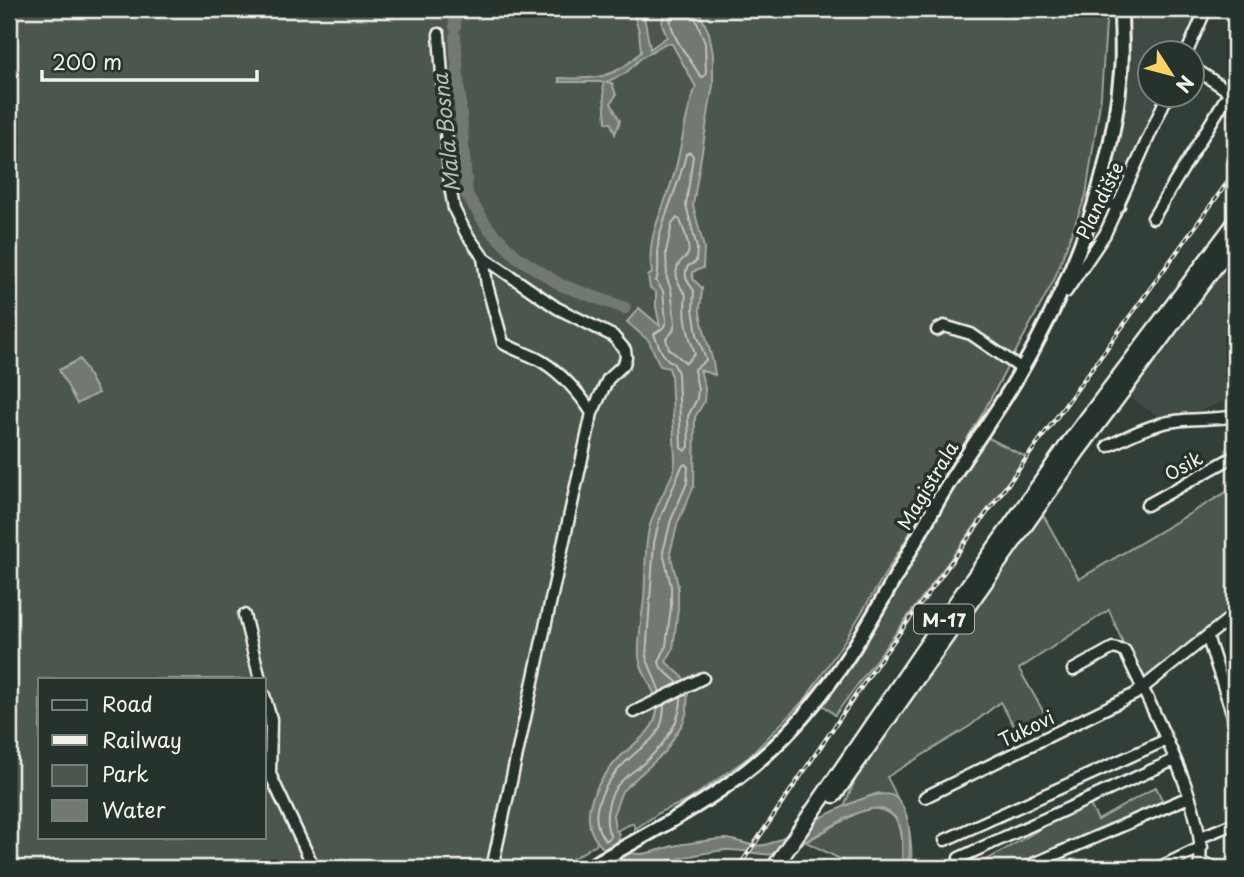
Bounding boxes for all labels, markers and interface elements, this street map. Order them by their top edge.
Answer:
scale bar [42,38,257,82]
north arrow [1136,38,1206,108]
text: 200 m [52,45,122,77]
text: N [1170,70,1201,99]
water label: Mala Bosna [423,71,467,194]
street label: Plandište [1068,157,1130,243]
street label: Magistrala [890,435,964,534]
street label: Osik [1159,443,1208,487]
road number: M-17 [914,604,974,634]
legend [38,678,266,838]
text: Road [102,687,153,719]
street label: Tukovi [993,703,1059,753]
text: Railway [102,723,182,755]
text: Park [102,757,149,789]
text: Water [102,793,166,825]

